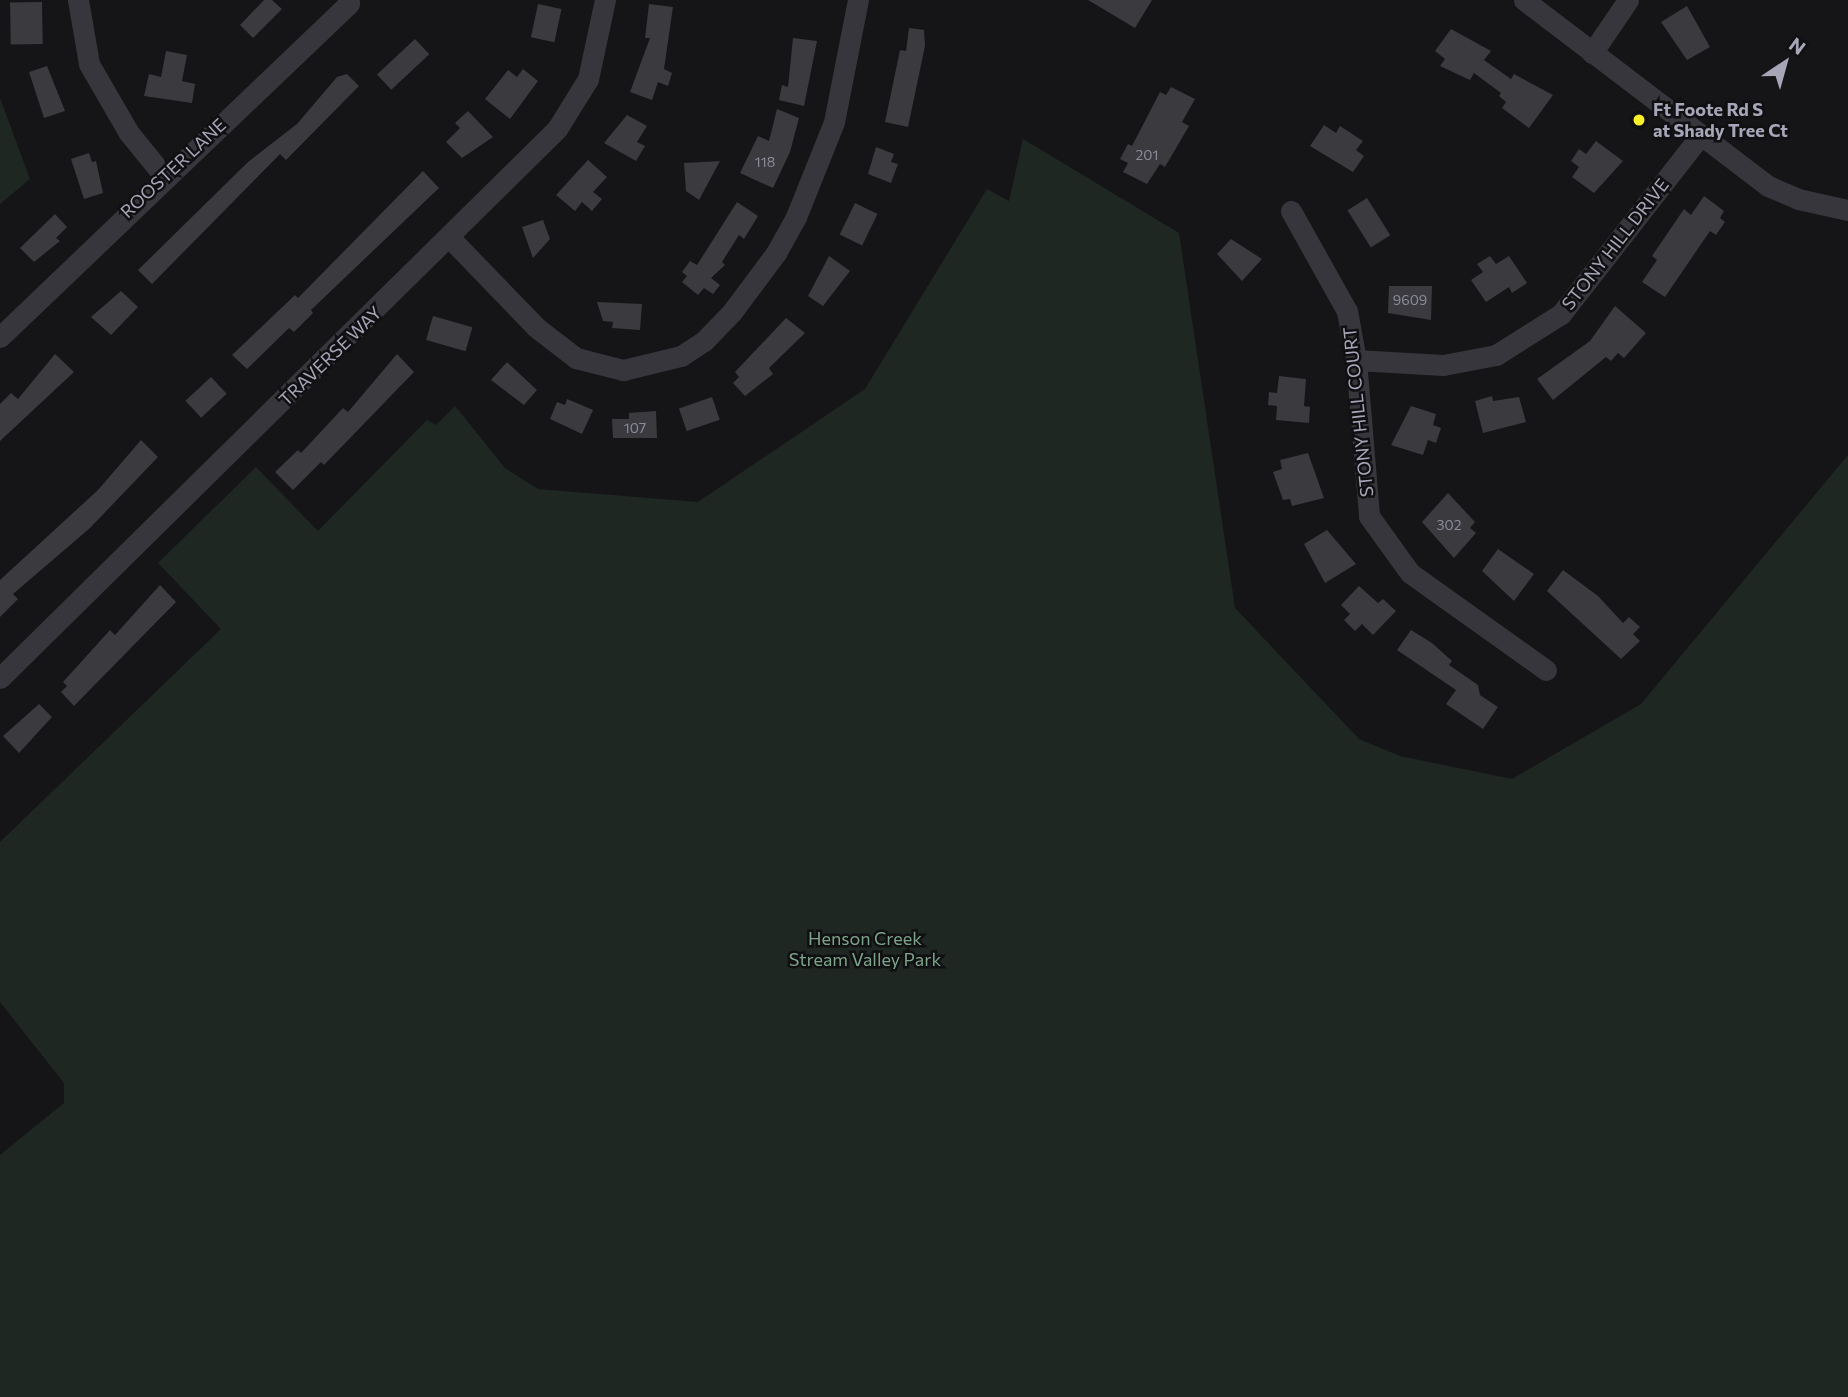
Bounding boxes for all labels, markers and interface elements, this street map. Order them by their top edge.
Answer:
north arrow [1750,28,1820,98]
text: N [1785,32,1810,59]
place label: Ft Foote Rd S at Shady Tree Ct [1653,99,1788,142]
marker: Ft Foote Rd S at Shady Tree Ct [1631,112,1647,128]
street label: ROOSTER LANE [116,114,230,222]
house number: 201 [1136,147,1158,163]
house number: 118 [755,154,775,170]
street label: STONY HILL DRIVE [1557,174,1673,314]
house number: 9609 [1393,292,1427,308]
street label: TRAVERSE WAY [274,302,386,410]
street label: STONY HILL COURT [1338,326,1378,498]
house number: 107 [624,420,646,436]
house number: 302 [1437,517,1461,533]
park label: Henson Creek Stream Valley Park [789,928,941,970]

